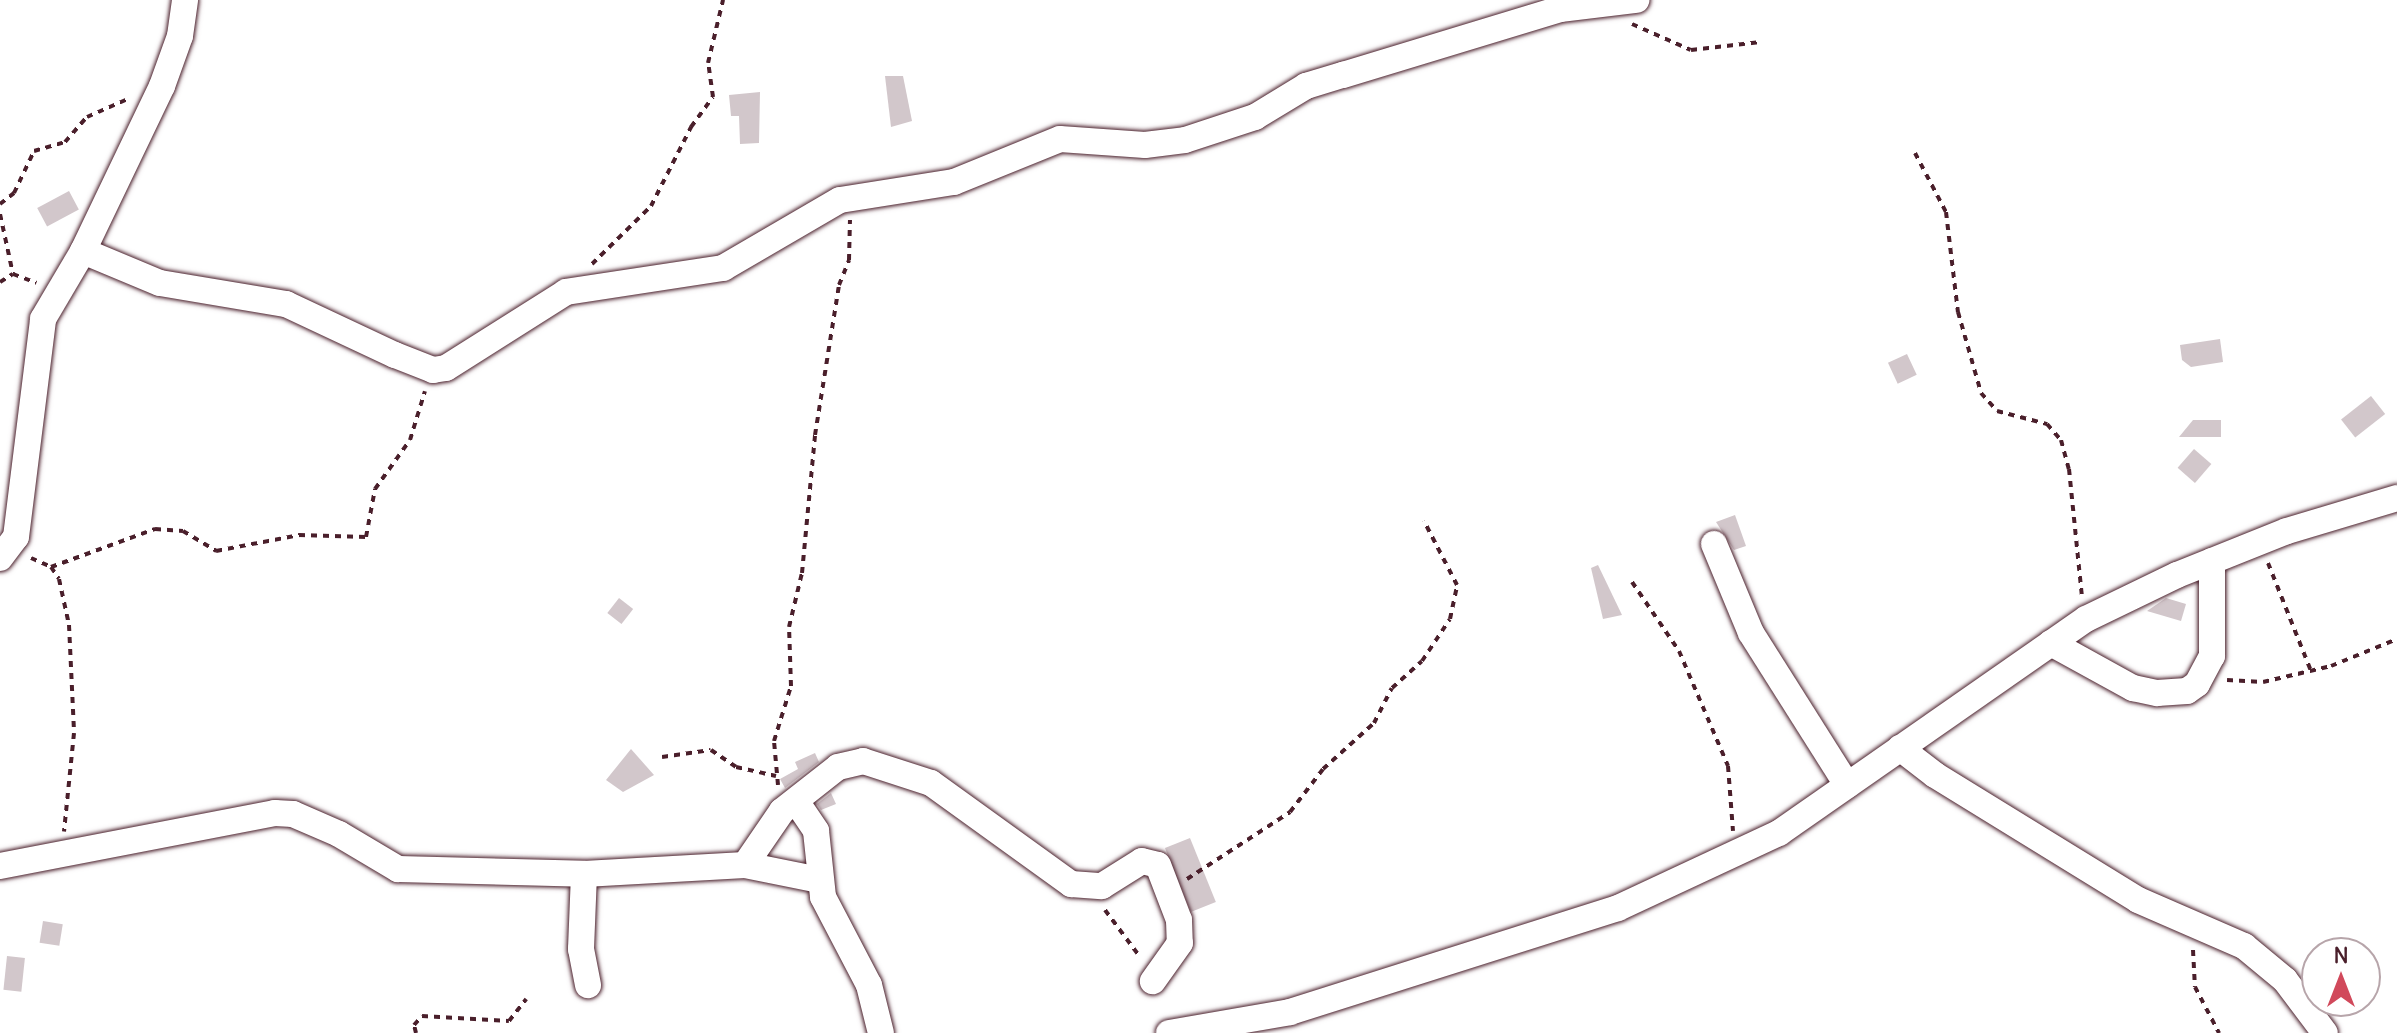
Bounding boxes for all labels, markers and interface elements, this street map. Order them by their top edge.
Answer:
north arrow [2301,937,2381,1017]
text: N [2333,941,2349,969]

